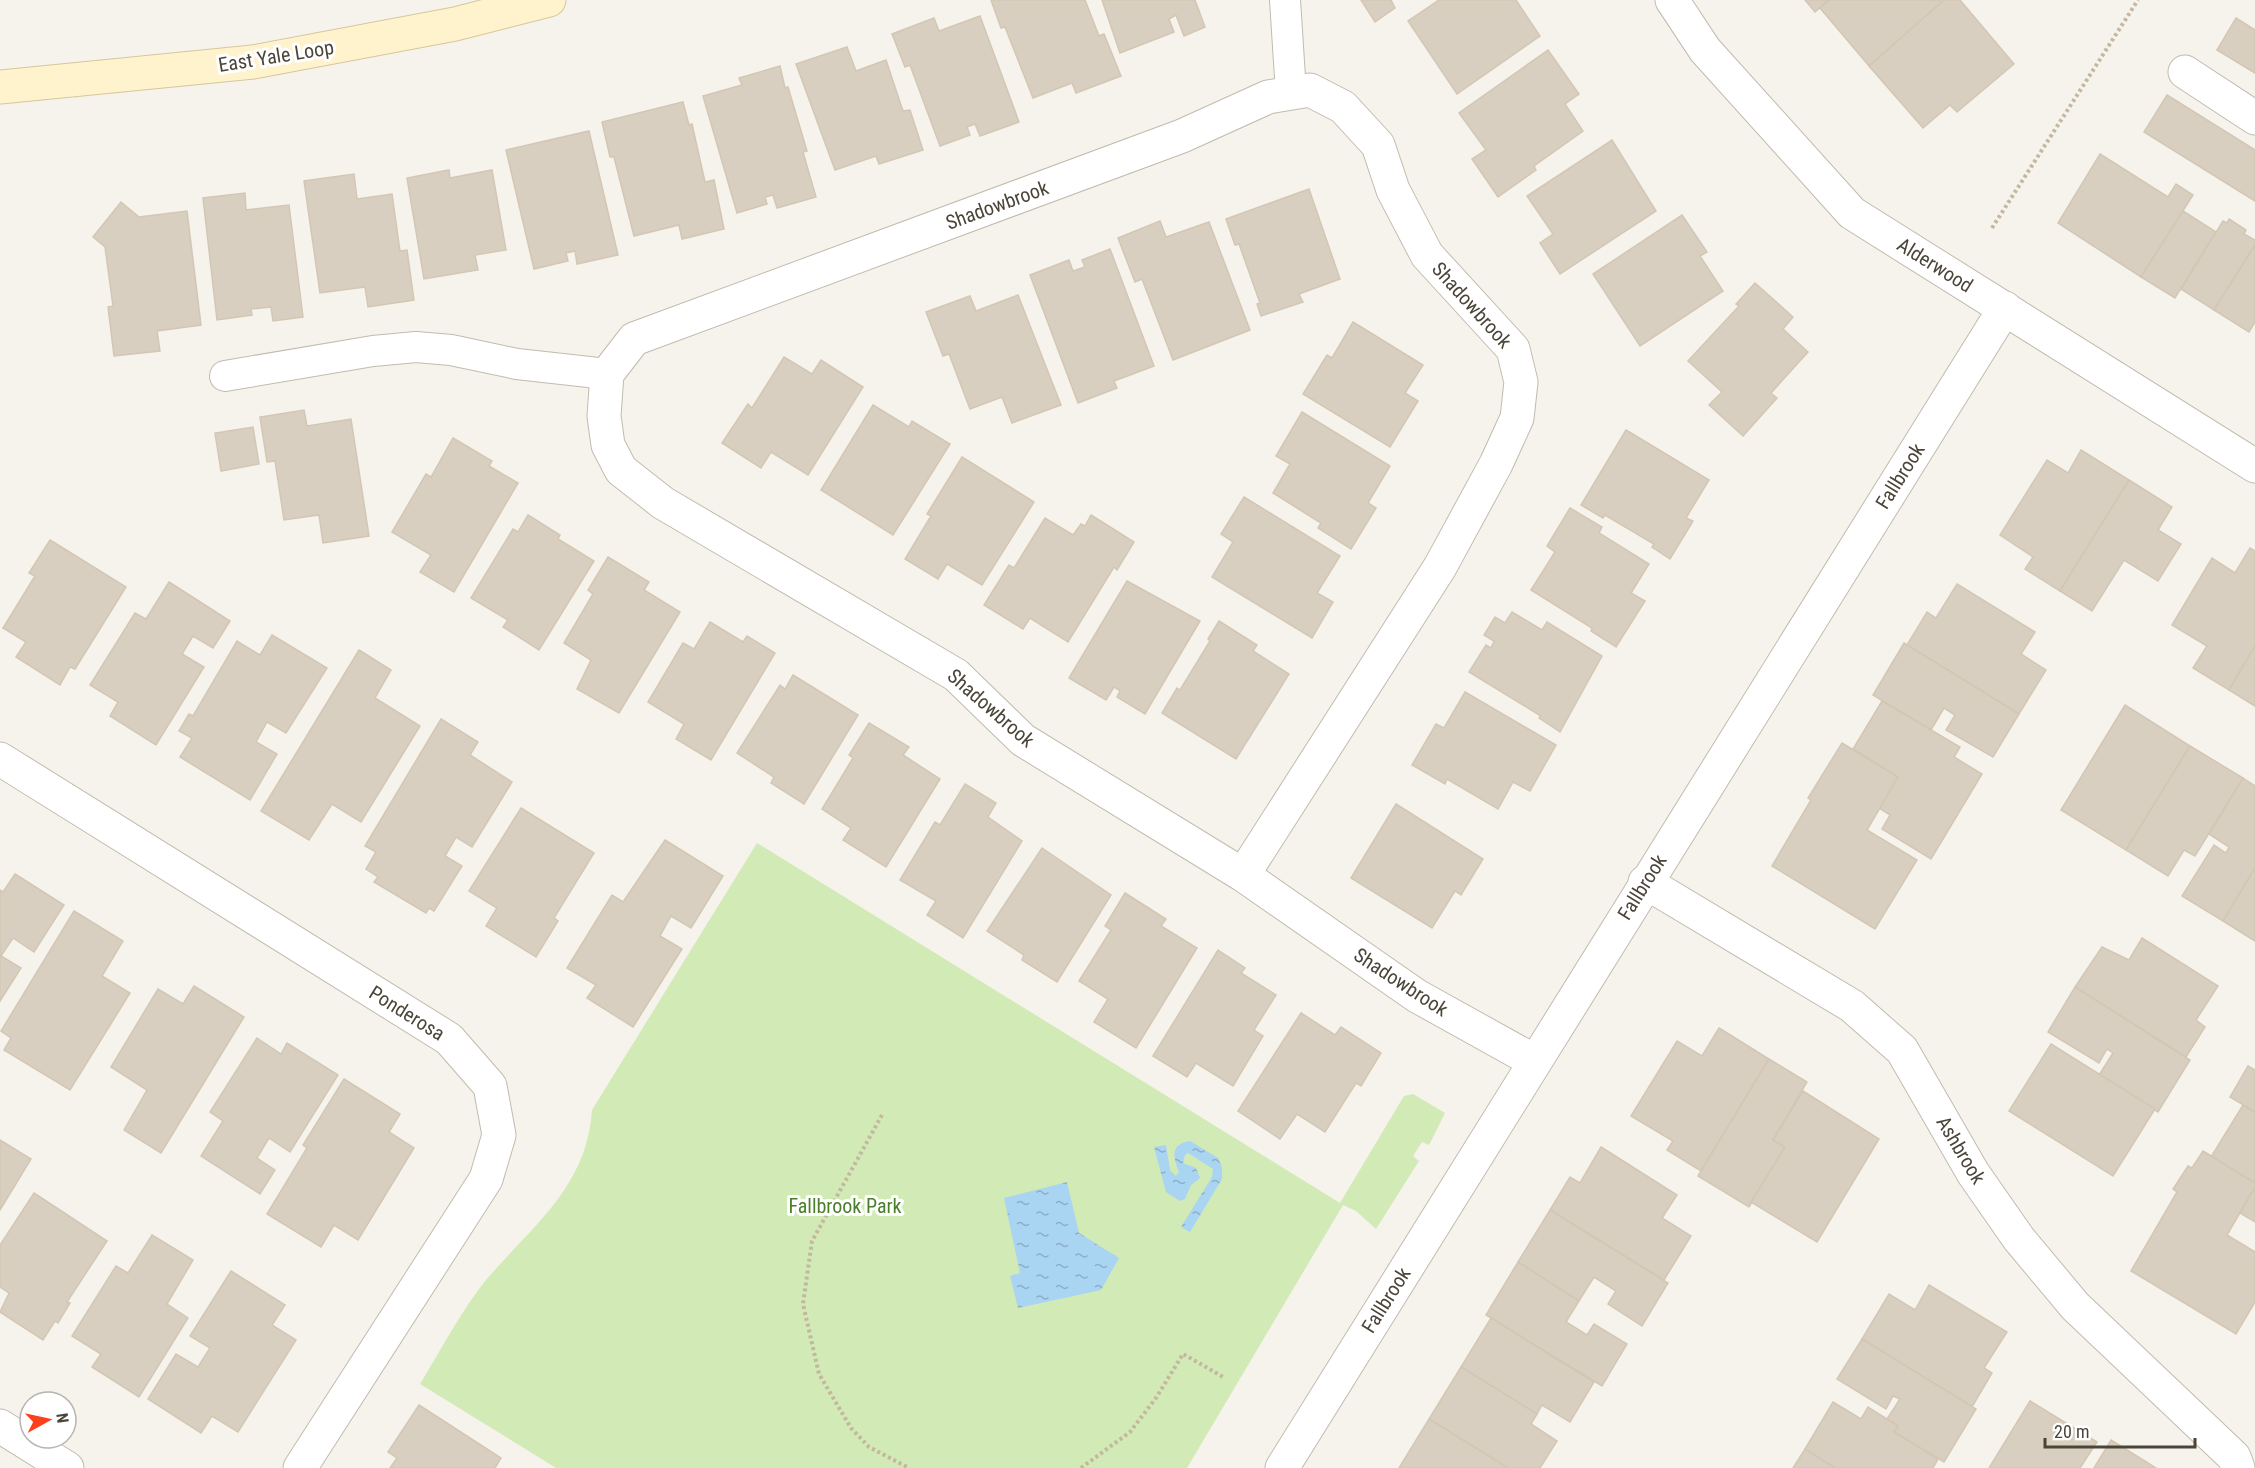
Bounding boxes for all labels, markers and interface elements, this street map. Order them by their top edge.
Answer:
street label: East Yale Loop [217,35,335,77]
street label: Shadowbrook [942,175,1052,235]
street label: Alderwood [1893,232,1977,298]
street label: Shadowbrook [1427,257,1517,353]
street label: Fallbrook [1871,439,1929,513]
street label: Shadowbrook [943,664,1039,752]
street label: Fallbrook [1613,850,1671,924]
street label: Shadowbrook [1349,943,1453,1021]
street label: Ponderosa [365,980,449,1046]
street label: Ashbrook [1931,1112,1991,1188]
park label: Fallbrook Park [788,1194,902,1218]
street label: Fallbrook [1357,1263,1415,1337]
north arrow [18,1390,78,1450]
scale bar [2045,1411,2195,1449]
text: N [52,1412,72,1424]
text: 20 m [2054,1421,2089,1442]

